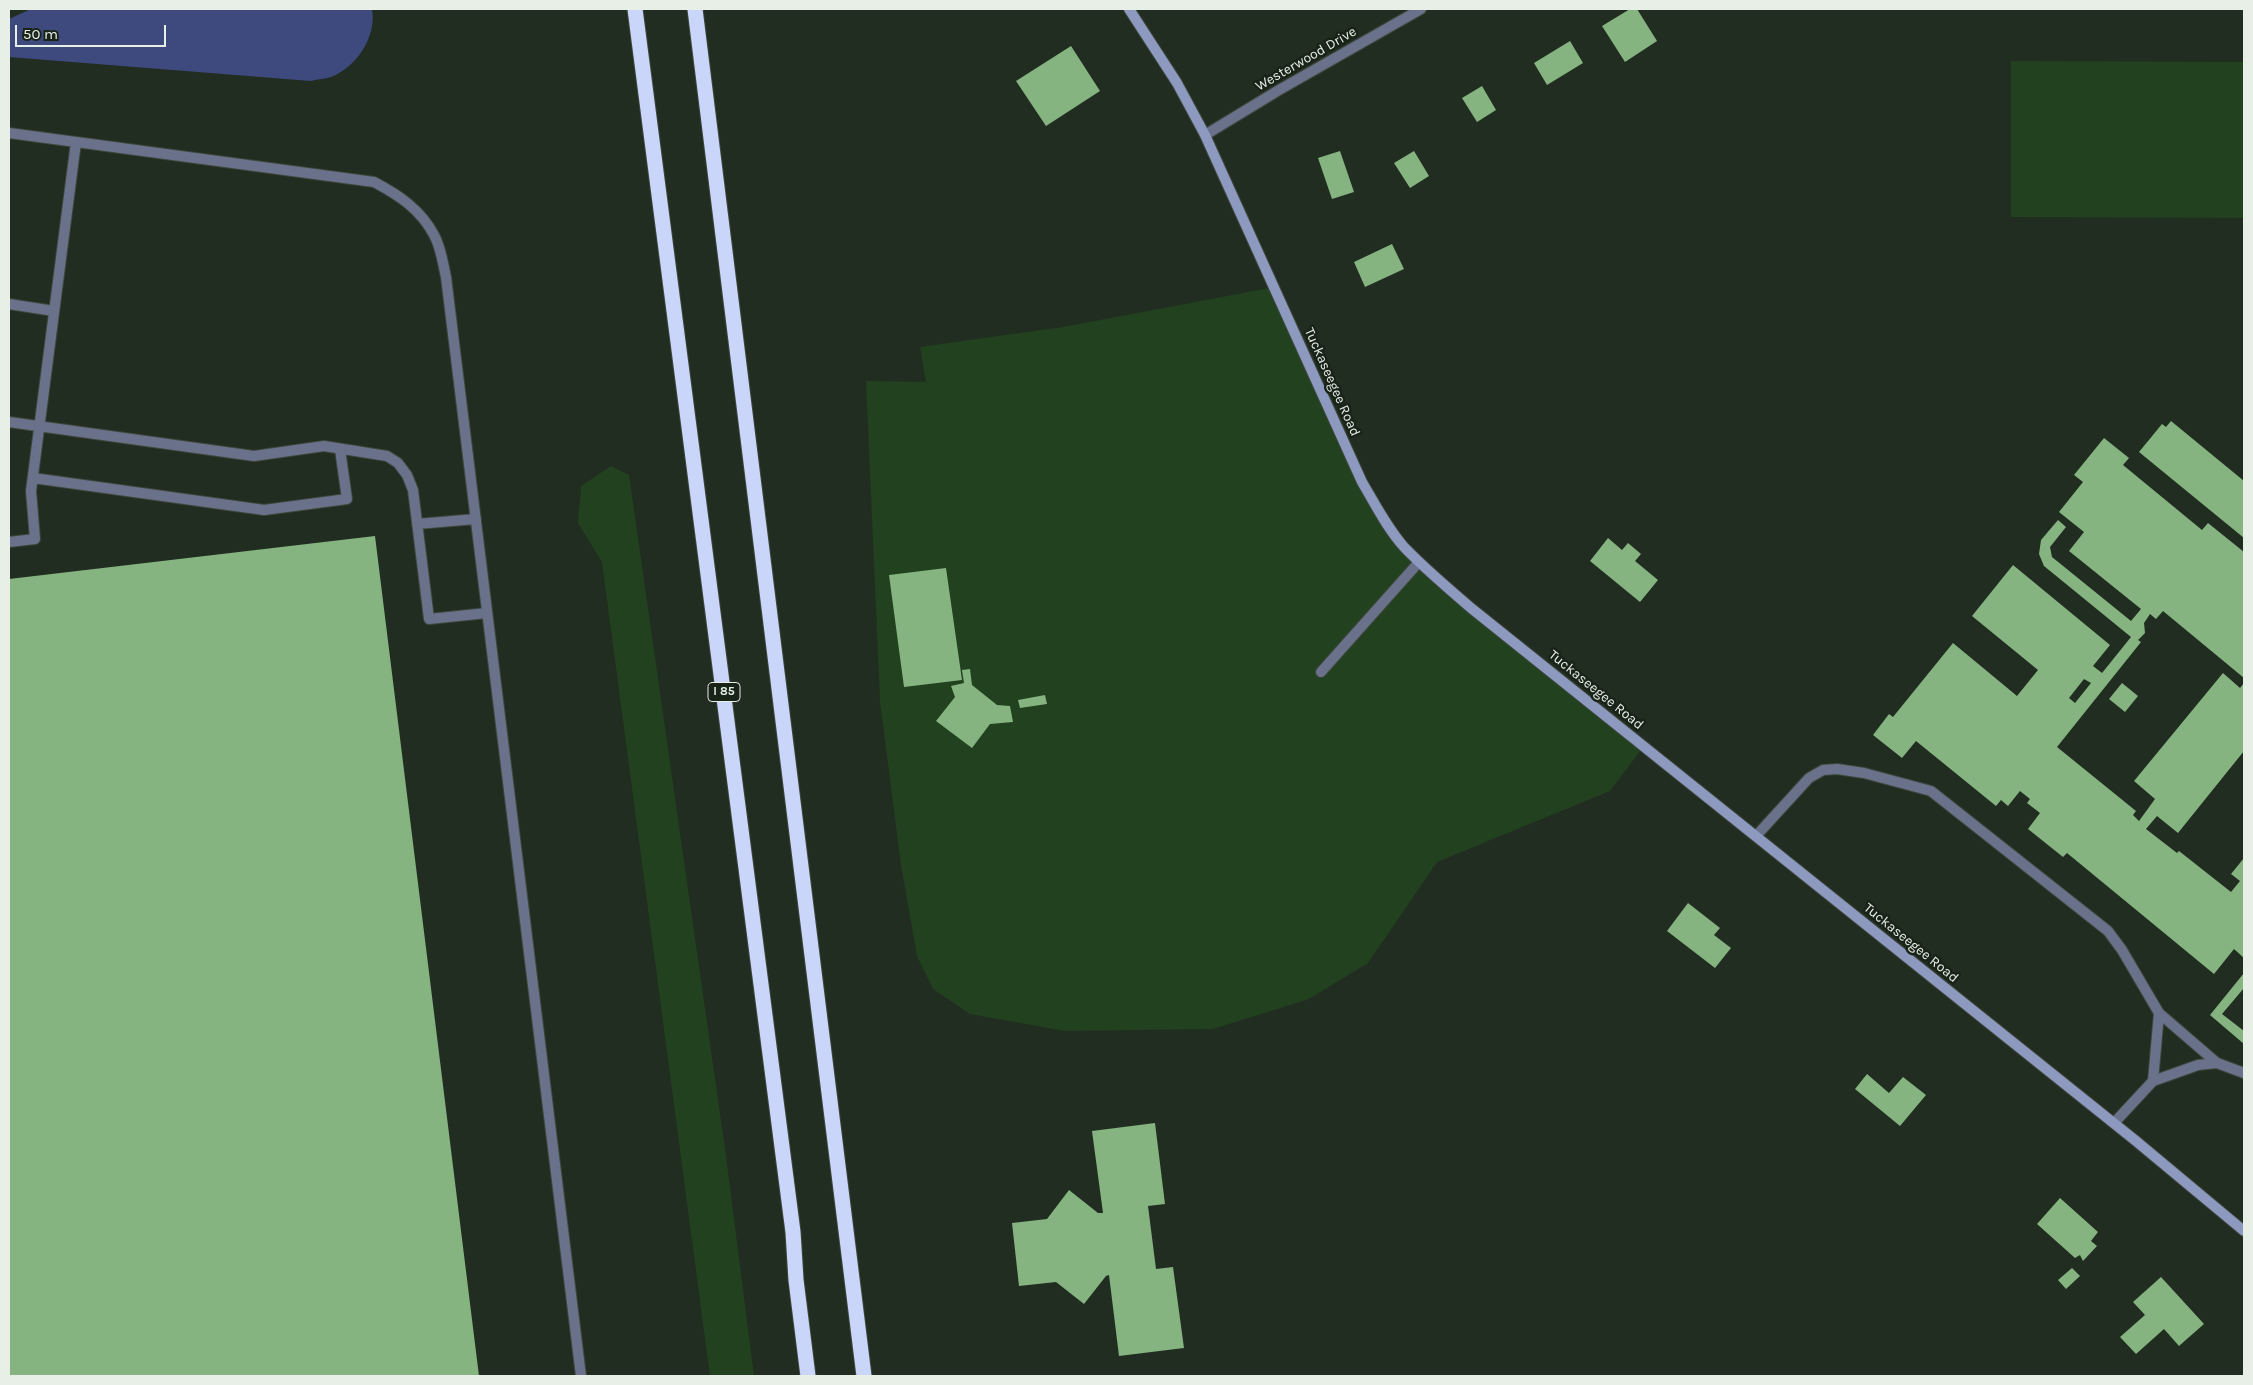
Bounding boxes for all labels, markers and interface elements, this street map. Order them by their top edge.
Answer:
scale bar [18,15,169,47]
street label: Westerwood Drive [1252,23,1360,95]
text: 50 m [23,25,58,43]
street label: Tuckaseegee Road [1301,325,1363,439]
street label: Tuckaseegee Road [1545,647,1647,733]
road number: I 85 [708,682,740,702]
street label: Tuckaseegee Road [1860,900,1962,986]

